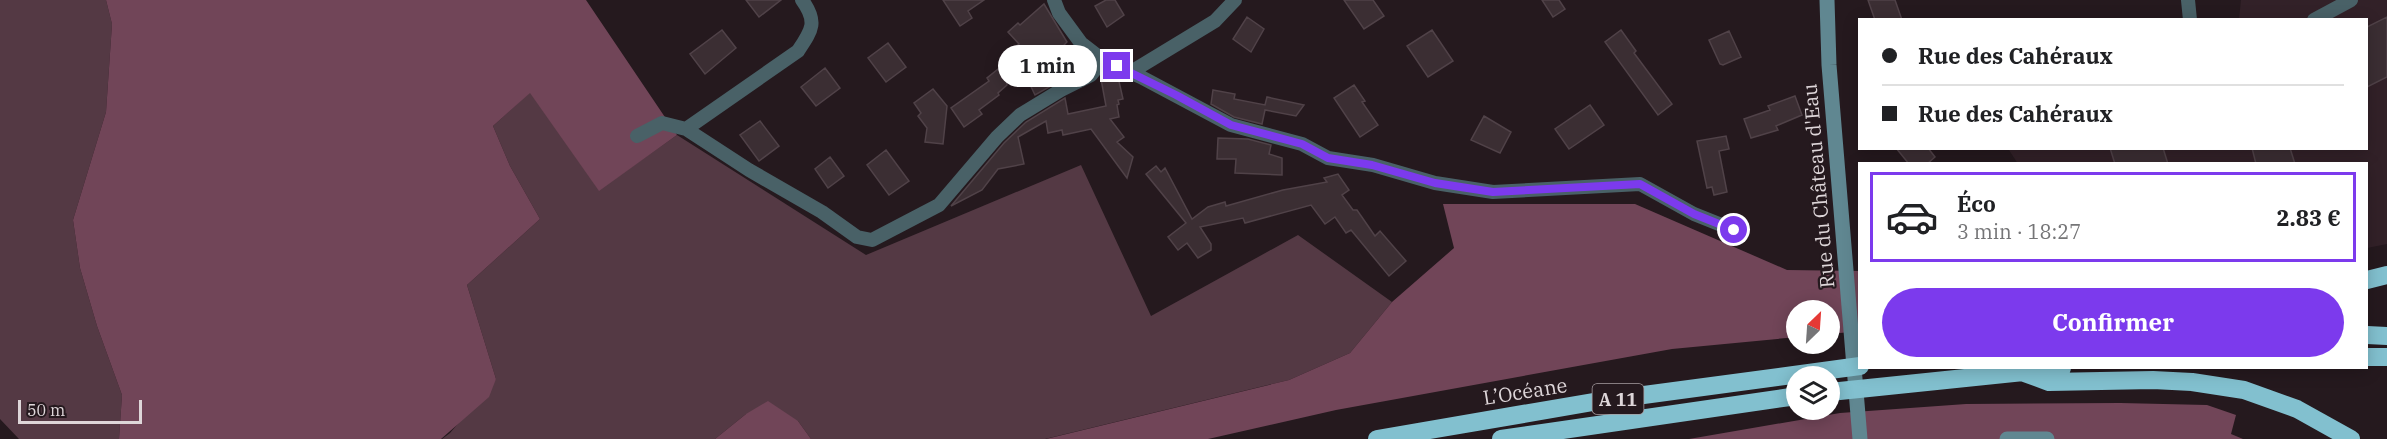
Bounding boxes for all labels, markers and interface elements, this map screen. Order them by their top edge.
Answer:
text: Rue des Cahéraux [1918,41,2113,70]
callout: 1 min [997,45,1096,87]
text: 1 min [1020,52,1076,79]
route end [1103,52,1130,79]
street label: Rue du Château d'Eau [1796,83,1840,289]
text: Rue des Cahéraux [1918,99,2113,128]
text: Éco [1957,189,1996,218]
icon: car [1885,190,1939,244]
text: 2.83 € [2276,203,2341,232]
route start [1720,216,1747,243]
text: 3 min · 18:27 [1957,218,2081,245]
button: Confirmer [1882,288,2344,357]
north arrow [1786,300,1840,354]
map controls [1786,300,1840,420]
button: layers [1786,366,1840,420]
street label: L’Océane [1481,371,1569,411]
road number: A 11 [1592,384,1644,414]
scale bar [18,397,142,424]
text: 50 m [27,400,65,420]

